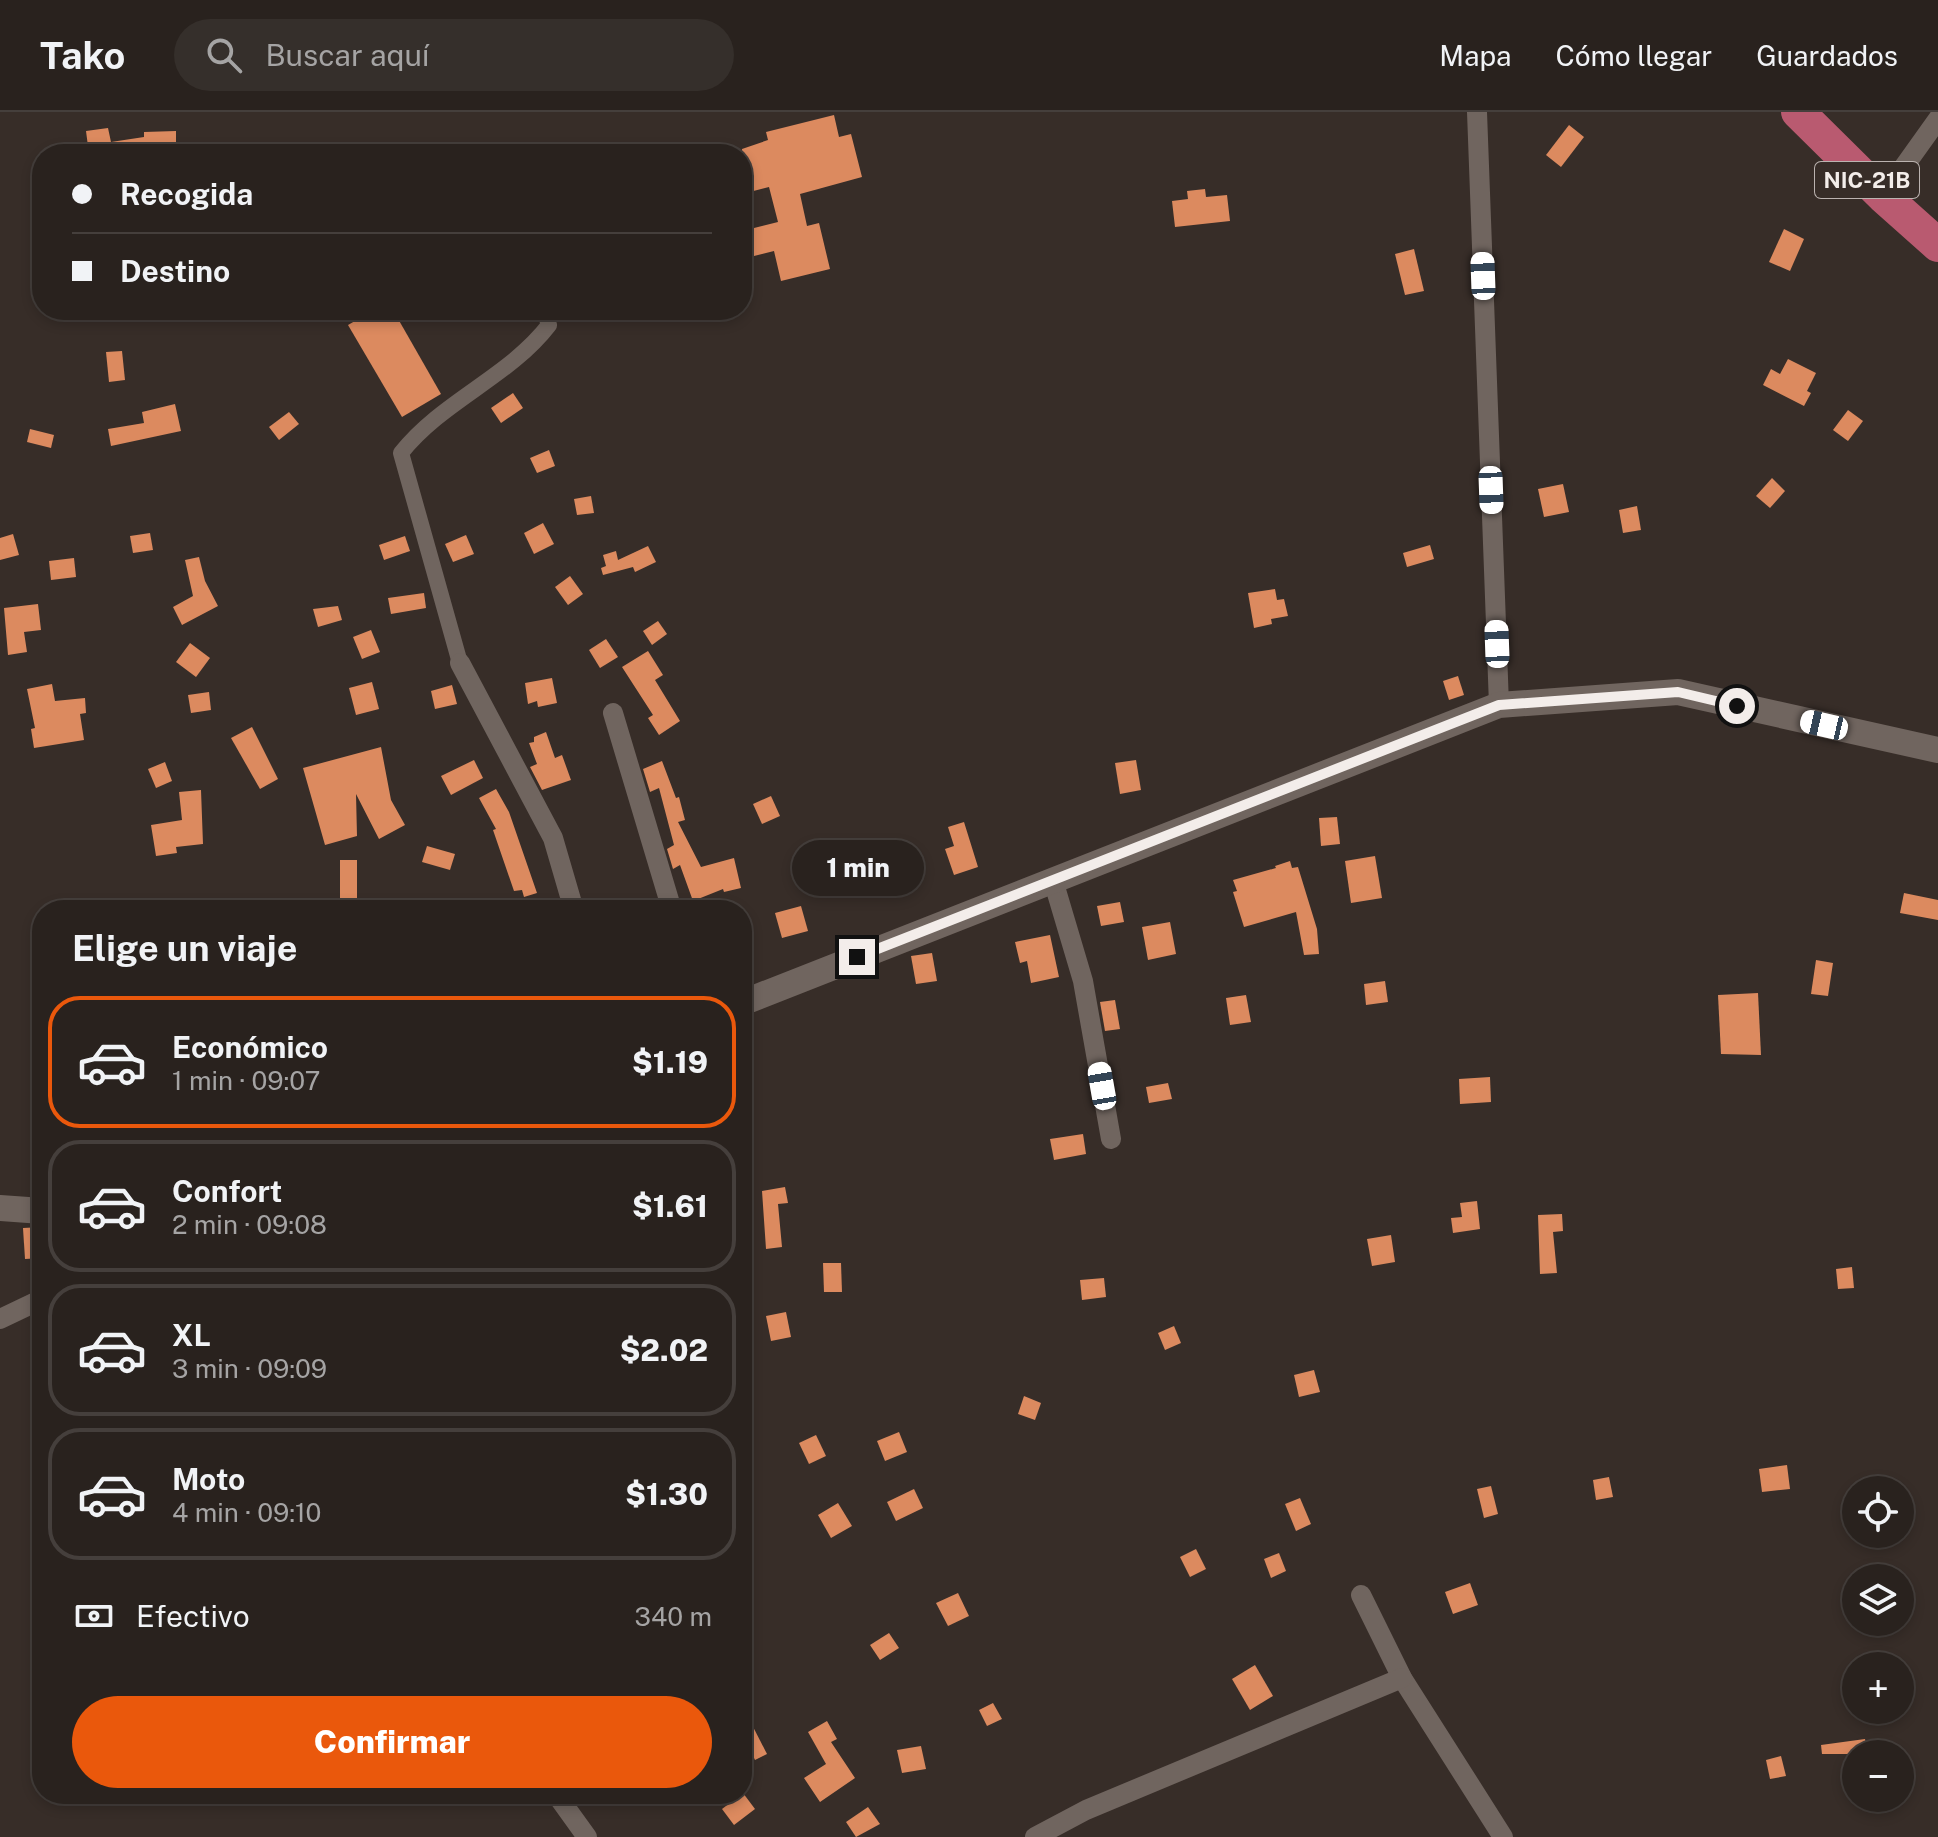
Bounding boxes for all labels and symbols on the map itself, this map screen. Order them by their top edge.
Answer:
road number: NIC-21B [1815,162,1919,198]
car [1470,252,1496,300]
car [1478,466,1504,514]
car [1484,620,1510,668]
route start [1719,688,1755,724]
car [1798,708,1850,742]
callout: 1 min [791,841,923,897]
route end [839,939,875,975]
car [1086,1060,1118,1112]

